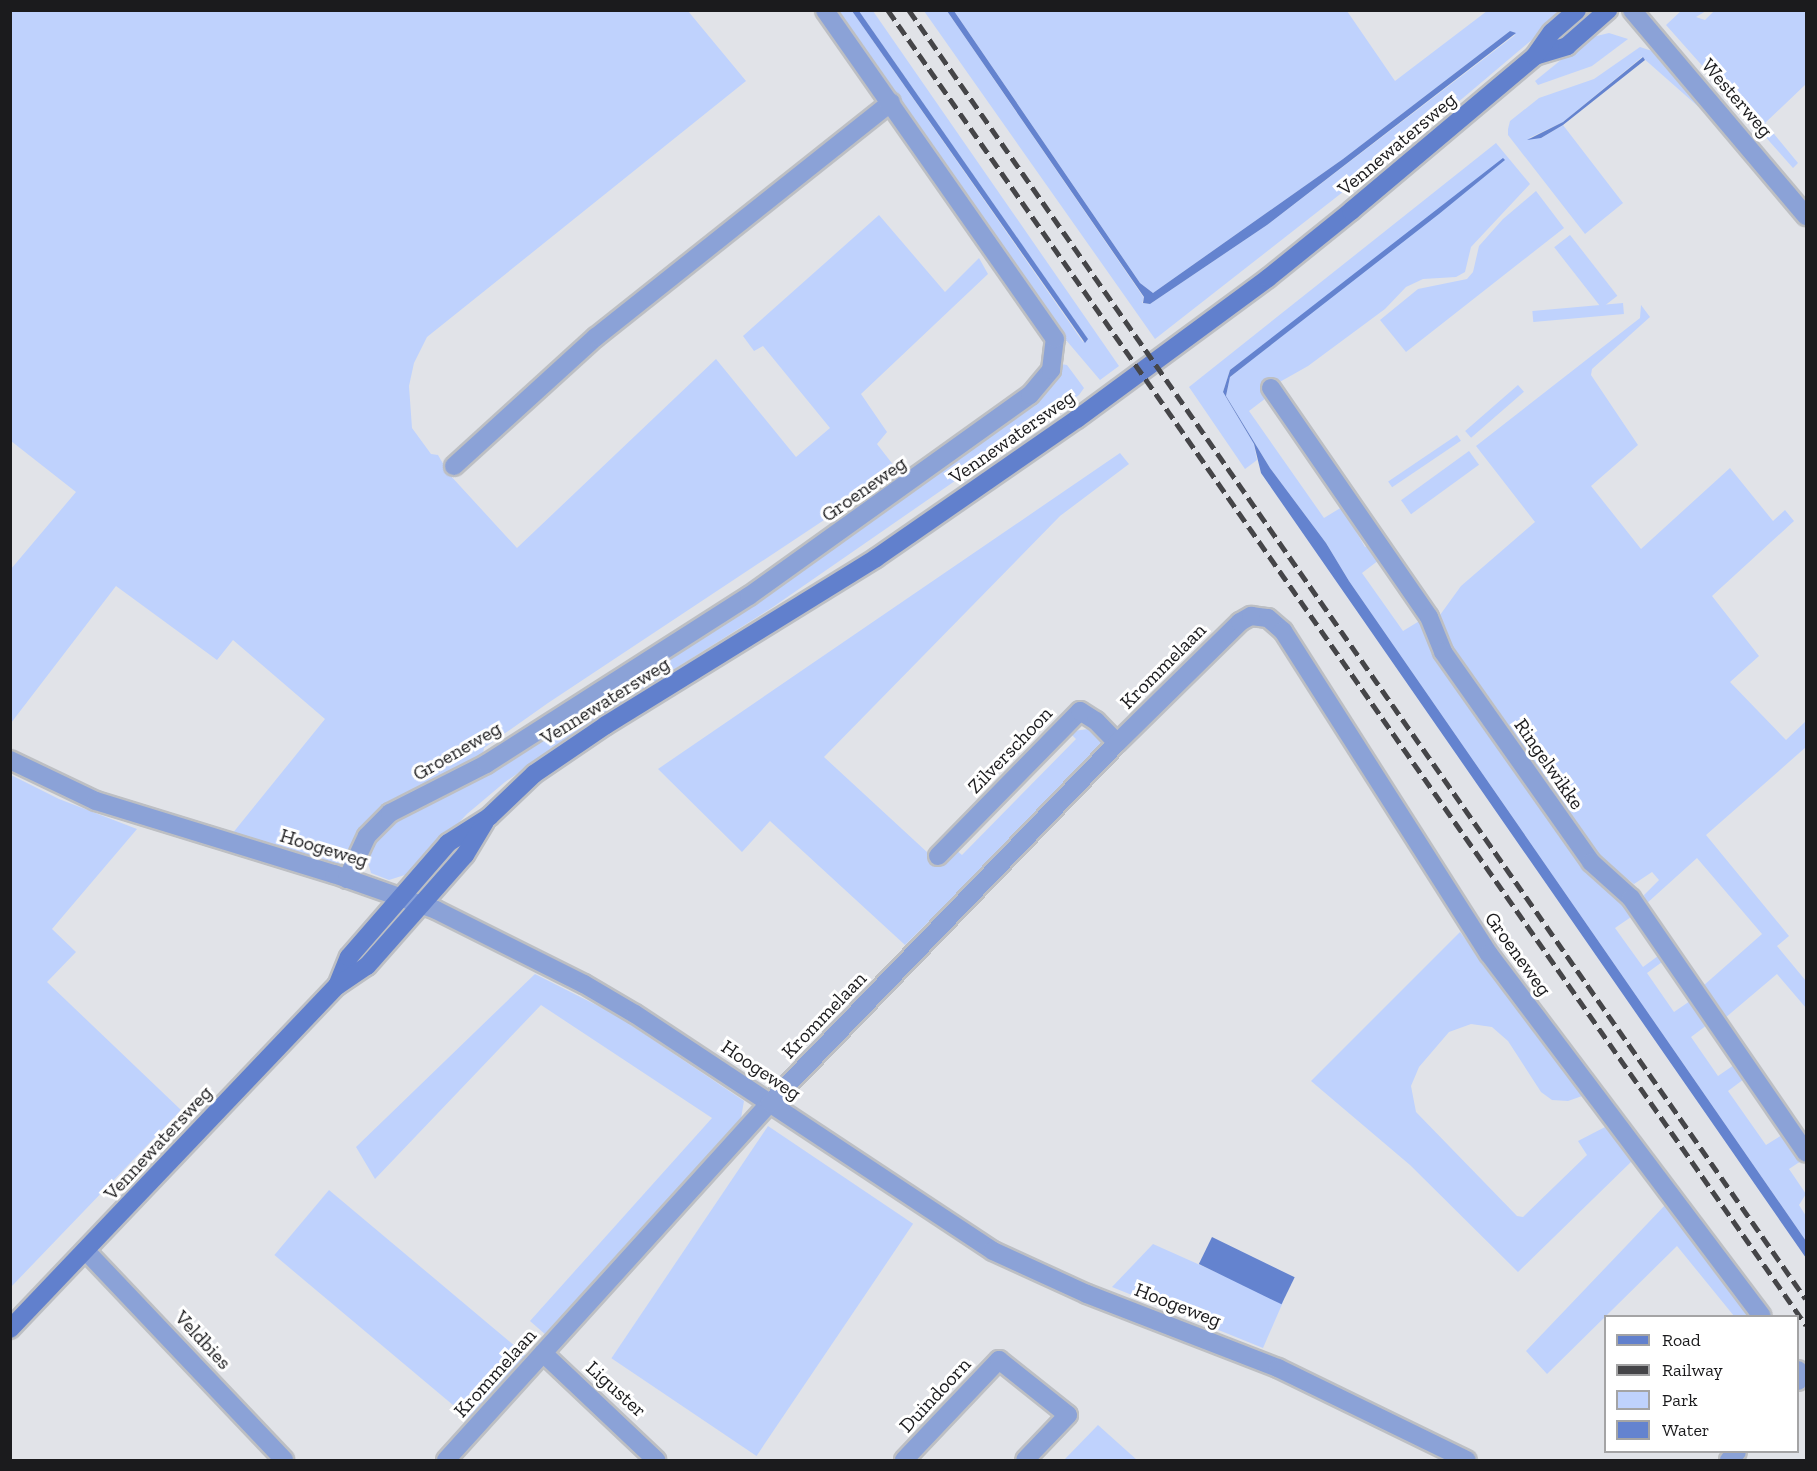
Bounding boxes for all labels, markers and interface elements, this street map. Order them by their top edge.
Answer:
street label: Westerweg [1696,54,1778,142]
street label: Vennewatersweg [1333,87,1461,201]
street label: Vennewatersweg [945,385,1079,489]
street label: Groeneweg [817,451,911,527]
street label: Krommelaan [1115,618,1211,714]
street label: Vennewatersweg [536,652,674,750]
street label: Zilverschoon [963,702,1057,798]
street label: Ringelwikke [1509,714,1589,814]
street label: Groeneweg [409,716,505,786]
street label: Hoogeweg [277,823,371,873]
street label: Groeneweg [1479,907,1557,1001]
street label: Krommelaan [777,967,871,1063]
street label: Hoogeweg [717,1035,805,1105]
street label: Vennewatersweg [99,1081,217,1205]
street label: Hoogeweg [1131,1278,1225,1332]
street label: Veldbies [170,1306,236,1374]
legend [1604,1315,1799,1453]
street label: Krommelaan [449,1324,541,1422]
text: Road [1662,1329,1701,1351]
street label: Duindoorn [894,1353,976,1437]
street label: Liguster [581,1356,651,1422]
text: Railway [1662,1359,1723,1381]
text: Park [1662,1389,1698,1411]
text: Water [1662,1419,1709,1441]

